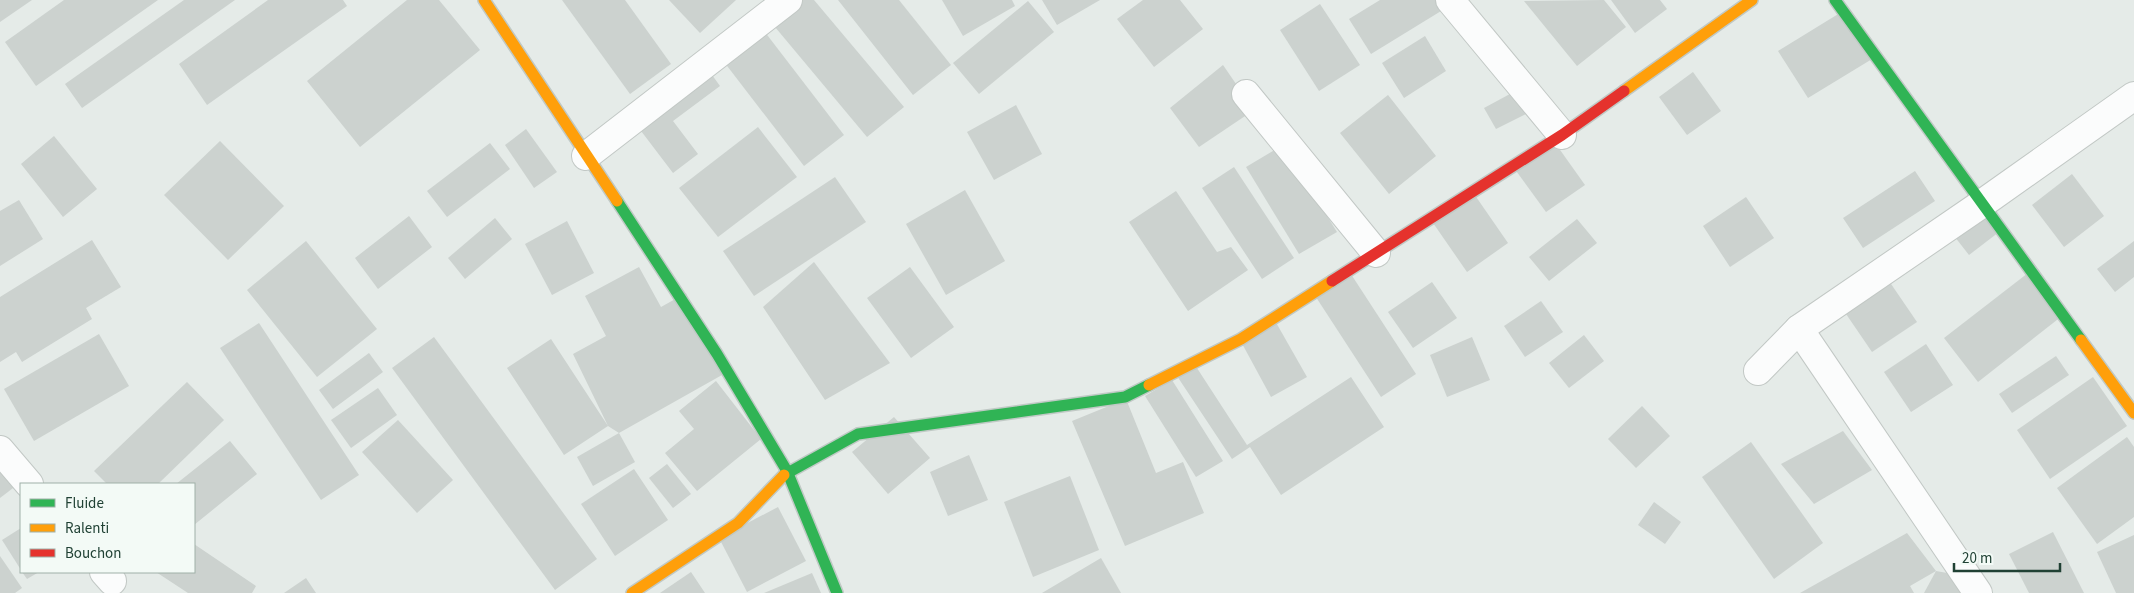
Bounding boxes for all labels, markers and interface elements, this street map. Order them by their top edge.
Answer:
legend [20,483,195,573]
text: Fluide [65,493,104,514]
text: Ralenti [65,518,109,539]
scale bar [1954,540,2060,572]
text: Bouchon [65,543,121,564]
text: 20 m [1962,548,1992,569]

